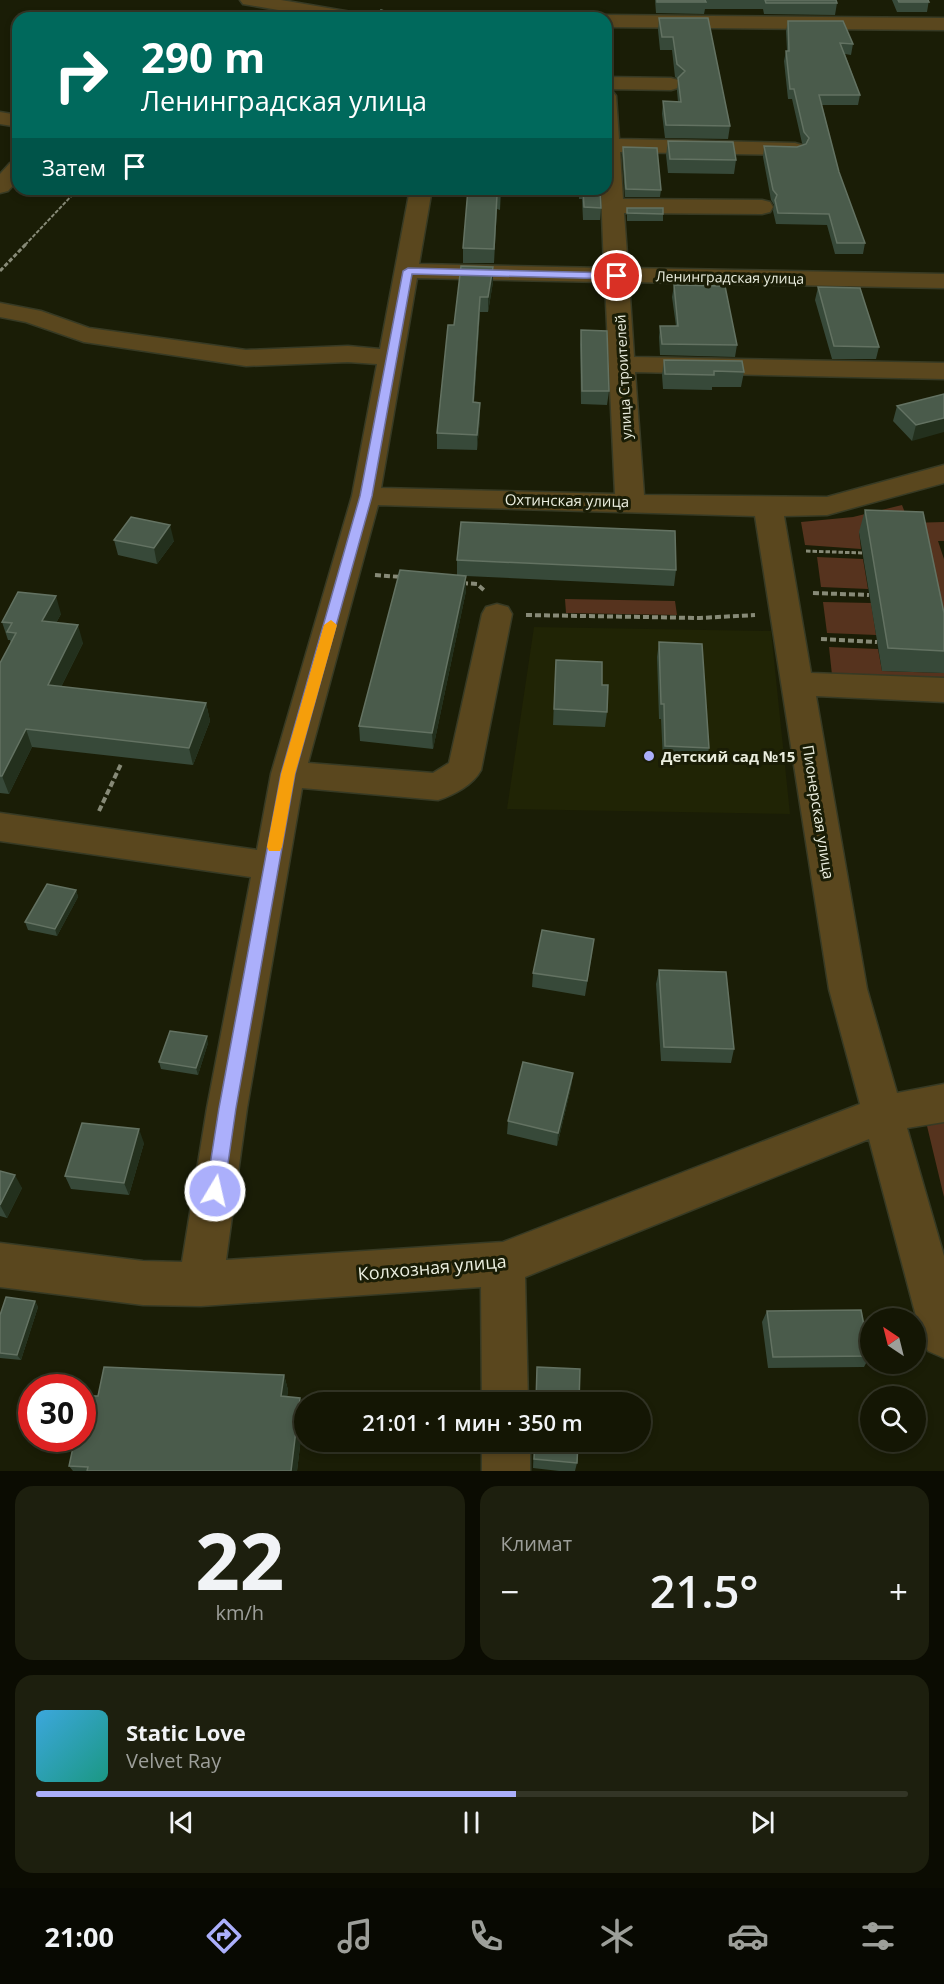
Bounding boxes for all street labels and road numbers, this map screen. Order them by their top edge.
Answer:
street label: Ленинградская улица [656,266,804,288]
street label: улица Строителей [610,314,636,440]
street label: Охтинская улица [505,489,629,511]
street label: Пионерская улица [799,744,839,880]
street label: Колхозная улица [357,1249,507,1285]

